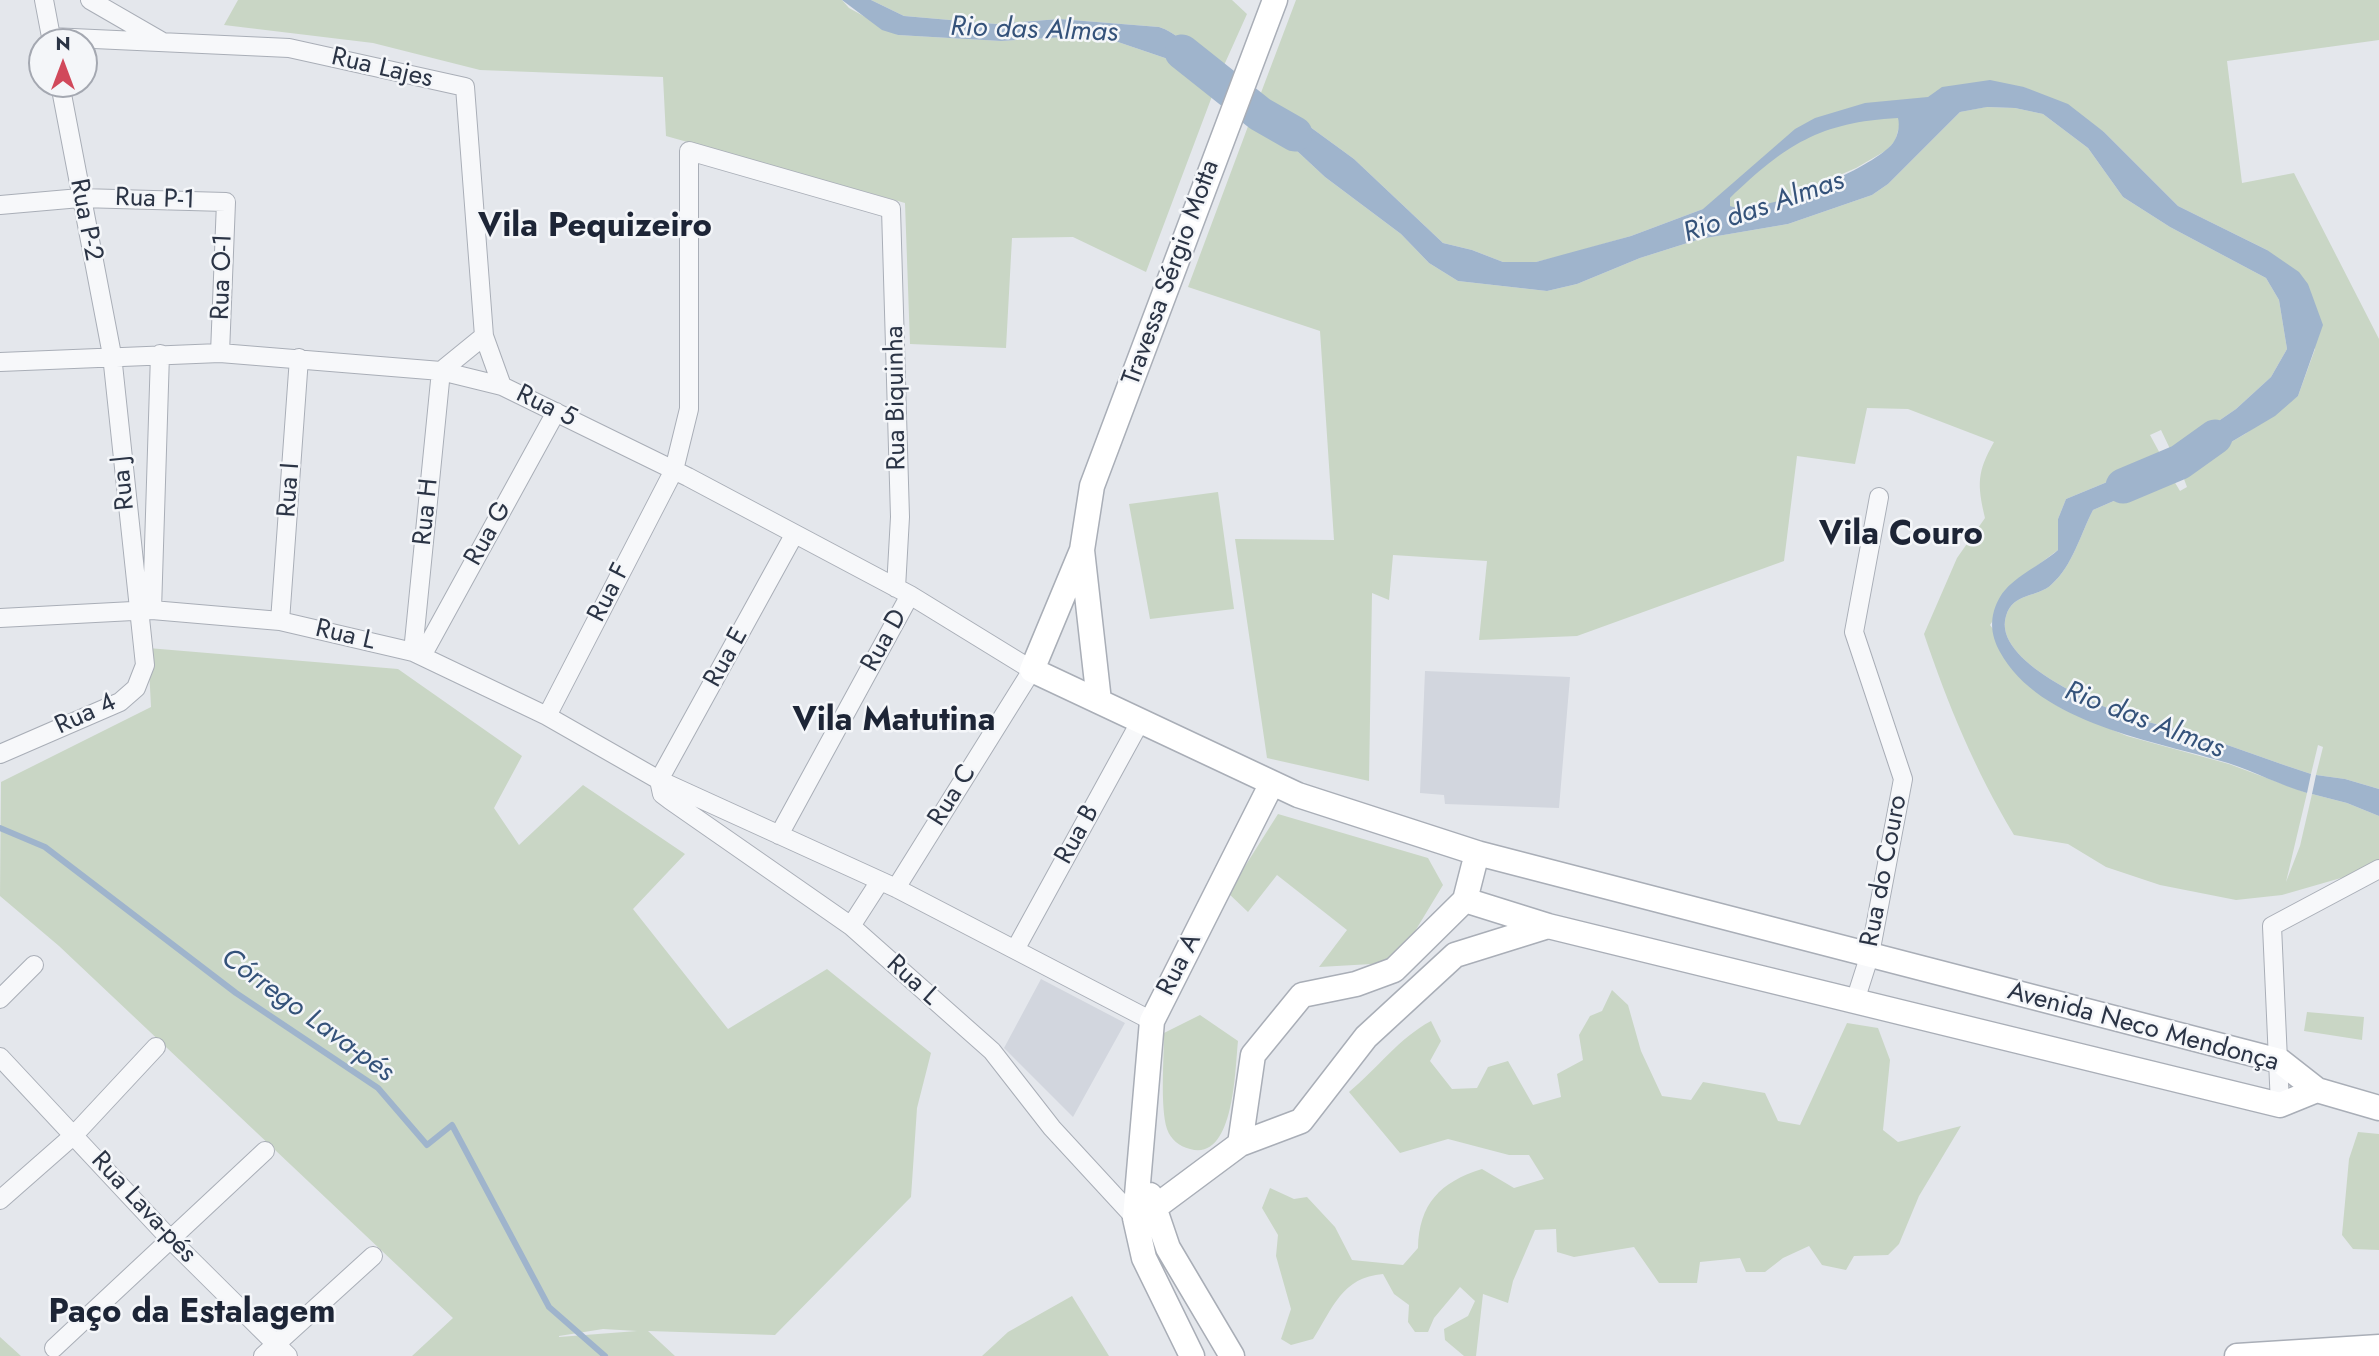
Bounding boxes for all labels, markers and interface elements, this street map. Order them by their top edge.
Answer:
water label: Rio das Almas [950,11,1118,51]
north arrow [28,28,98,98]
text: N [55,30,71,57]
street label: Rua Lajes [328,42,436,96]
street label: Travessa Sérgio Motta [1117,156,1227,390]
water label: Rio das Almas [1679,165,1849,251]
street label: Rua P-2 [62,176,108,264]
street label: Rua P-1 [115,183,195,217]
district label: Vila Pequizeiro [478,208,712,248]
street label: Rua O-1 [206,233,240,321]
street label: Rua Biquinha [880,325,914,471]
street label: Rua 5 [511,379,581,435]
street label: Rua J [106,454,142,512]
street label: Rua I [273,462,307,518]
street label: Rua H [408,477,446,547]
street label: Rua G [459,496,519,572]
district label: Vila Couro [1819,516,1983,556]
street label: Rua F [582,559,638,627]
street label: Rua D [855,604,915,678]
street label: Rua L [312,614,378,658]
street label: Rua E [698,623,756,693]
water label: Rio das Almas [2060,675,2228,767]
street label: Rua 4 [51,687,121,743]
district label: Vila Matutina [793,702,995,742]
street label: Rua C [922,760,984,832]
street label: Rua do Couro [1855,793,1915,949]
street label: Rua B [1049,800,1107,870]
street label: Rua A [1151,929,1209,1001]
water label: Córrego Lava-pés [214,942,400,1090]
street label: Rua L [879,949,945,1013]
street label: Avenida Neco Mendonça [2004,977,2282,1079]
street label: Rua Lava-pés [84,1146,202,1270]
district label: Paço da Estalagem [48,1294,336,1334]

